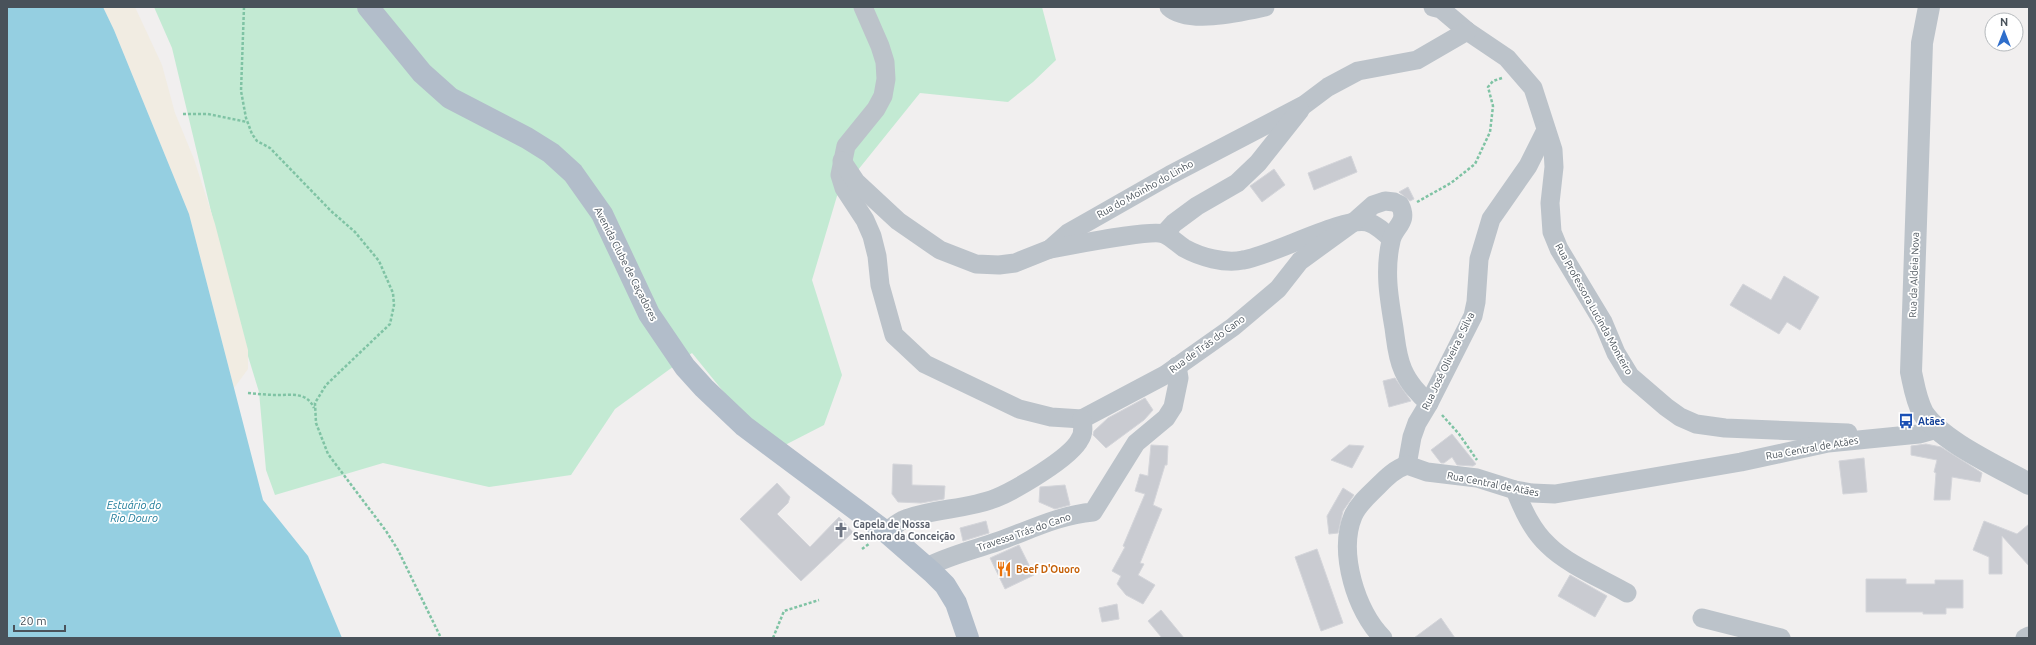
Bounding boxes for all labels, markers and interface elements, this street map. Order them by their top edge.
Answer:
north arrow [1984,12,2024,52]
text: N [2000,16,2008,28]
street label: Rua do Moinho do Linho [1095,158,1195,220]
street label: Avenida Clube de Caçadores [592,205,660,323]
street label: Rua da Aldeia Nova [1907,232,1921,318]
street label: Rua Professora Lucinda Monteiro [1553,241,1635,377]
street label: Rua José Oliveira e Silva [1420,310,1476,412]
street label: Rua de Trás do Cano [1167,313,1247,375]
bus stop icon: Atães [1897,412,1915,430]
place label: Atães [1918,416,1945,427]
street label: Rua Central de Atães [1765,434,1859,462]
street label: Rua Central de Atães [1446,470,1540,498]
water label: Estuário do Rio Douro [107,499,161,524]
street label: Travessa Trás do Cano [976,511,1072,553]
place label: Capela de Nossa Senhora da Conceição [853,519,955,542]
church icon: Capela de Nossa Senhora da Conceição [832,521,850,539]
restaurant icon: Beef D'Ouoro [995,560,1013,578]
place label: Beef D'Ouoro [1016,564,1080,575]
scale bar [14,607,65,633]
text: 20 m [20,614,47,627]

